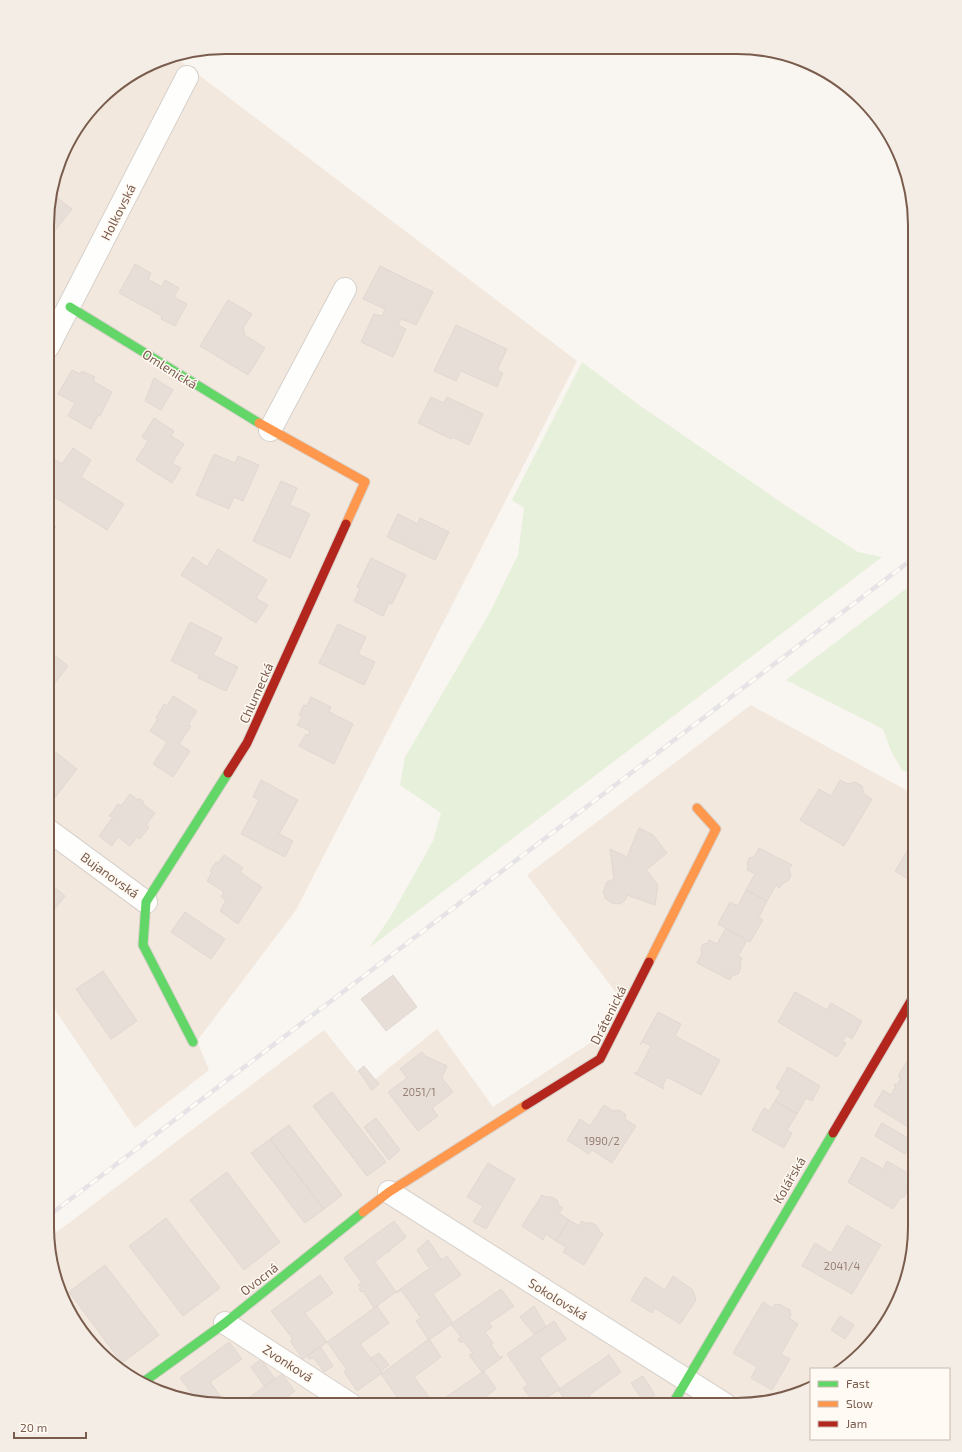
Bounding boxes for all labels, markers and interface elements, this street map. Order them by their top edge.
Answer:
street label: Holkovská [97,181,139,243]
street label: Omlenická [140,346,200,392]
street label: Chlumecká [236,660,276,726]
street label: Bujanovská [78,849,142,901]
street label: Drátenická [586,983,630,1047]
house number: 2051/1 [402,1085,436,1098]
house number: 1990/2 [584,1134,620,1147]
street label: Kolářská [769,1154,809,1206]
street label: Ovocná [237,1259,281,1299]
house number: 2041/4 [824,1259,860,1272]
street label: Sokolovská [525,1274,591,1324]
street label: Zvonková [260,1341,316,1385]
legend [810,1368,950,1440]
text: Fast [846,1376,870,1390]
text: Slow [846,1396,873,1410]
scale bar [14,1414,86,1440]
text: Jam [846,1416,867,1430]
text: 20 m [20,1420,47,1434]

